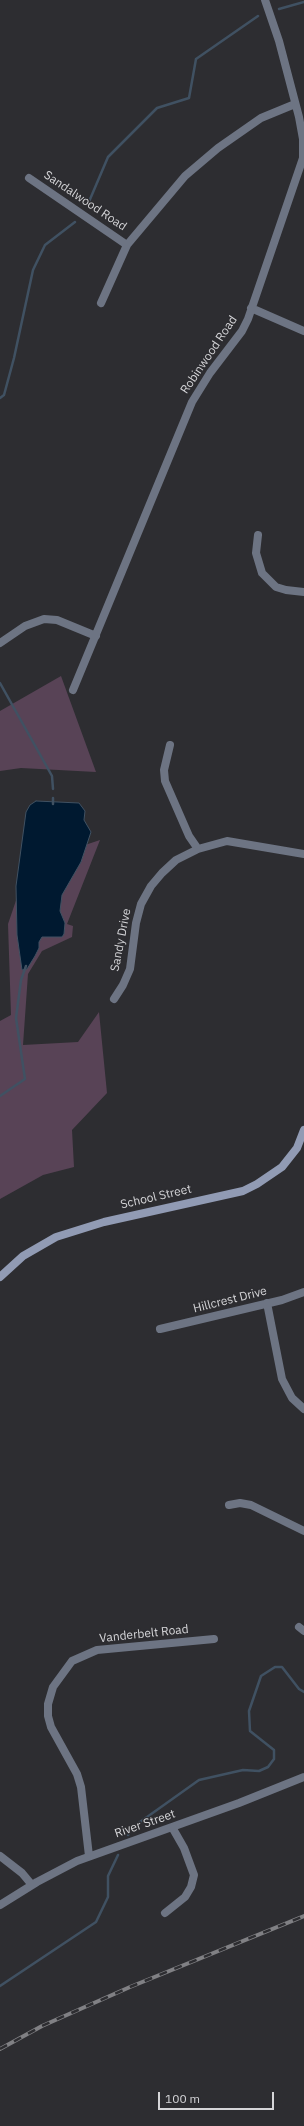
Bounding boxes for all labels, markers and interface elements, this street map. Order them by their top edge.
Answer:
street label: Sandalwood Road [41,168,129,234]
street label: Robinwood Road [178,313,240,397]
street label: Sandy Drive [108,907,134,973]
street label: School Street [119,1182,193,1212]
street label: Hillcrest Drive [192,1284,268,1316]
street label: Vanderbelt Road [99,1622,189,1646]
street label: River Street [113,1807,177,1841]
scale bar [160,2084,276,2110]
text: 100 m [165,2091,200,2106]

